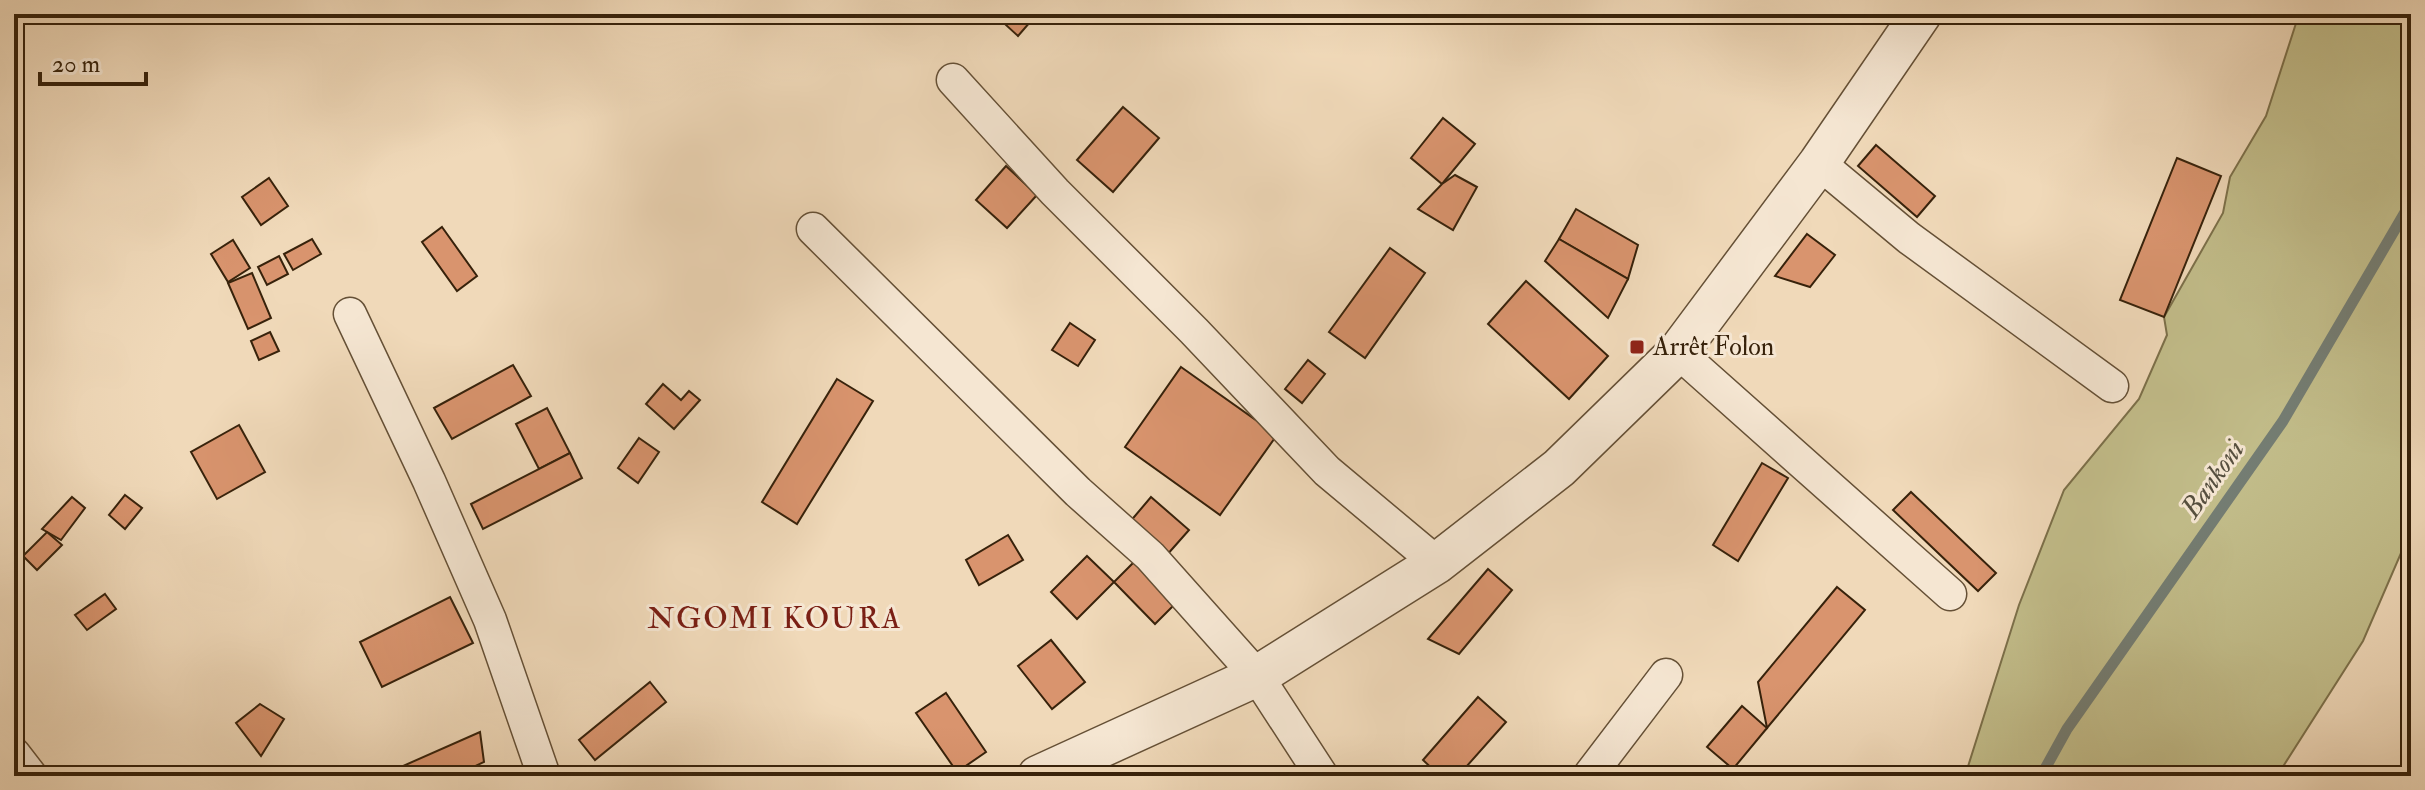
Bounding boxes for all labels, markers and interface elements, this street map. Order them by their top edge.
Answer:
scale bar [40,36,146,86]
text: 20 m [52,49,101,80]
place label: Arrêt Folon [1652,331,1774,363]
marker: Arrêt Folon [1628,338,1646,356]
water label: Bankoni [2173,433,2253,526]
district label: NGOMI KOURA [647,600,903,637]

